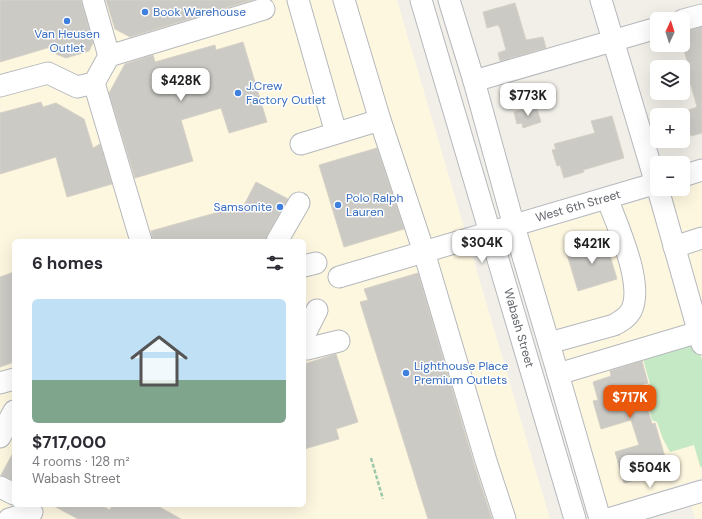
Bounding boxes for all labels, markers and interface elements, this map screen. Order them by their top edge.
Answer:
place label: Book Warehouse [153,4,246,20]
marker: Book Warehouse [140,7,150,17]
north arrow [650,12,690,52]
map controls [650,12,690,196]
marker: Van Heusen Outlet [62,16,72,26]
place label: Van Heusen Outlet [34,26,100,56]
button: layers [650,60,690,100]
pin: $428K [153,68,209,102]
text: $428K [161,72,201,89]
place label: J.Crew Factory Outlet [246,78,326,108]
pin: $773K [500,83,556,117]
text: $773K [509,87,547,104]
marker: J.Crew Factory Outlet [233,88,243,98]
button: + [650,108,690,148]
button: − [650,156,690,196]
street label: West 6th Street [534,186,623,226]
place label: Polo Ralph Lauren [346,190,403,220]
place label: Samsonite [214,199,272,215]
marker: Polo Ralph Lauren [333,200,343,210]
marker: Samsonite [275,202,285,212]
pin: $304K [454,230,510,264]
pin: $421K [564,231,620,265]
text: $304K [461,234,503,251]
text: $421K [573,235,611,252]
text: 6 homes [32,252,103,274]
icon: filters [264,252,286,274]
street label: Wabash Street [500,287,538,370]
icon: home [123,325,195,397]
place label: Lighthouse Place Premium Outlets [414,358,508,388]
marker: Lighthouse Place Premium Outlets [401,368,411,378]
pin: $717K [602,385,658,419]
text: $717K [612,389,648,406]
text: $717,000 [32,431,106,453]
text: 4 rooms · 128 m² [32,453,130,470]
pin: $504K [622,455,678,489]
text: $504K [629,459,671,476]
text: Wabash Street [32,470,121,487]

